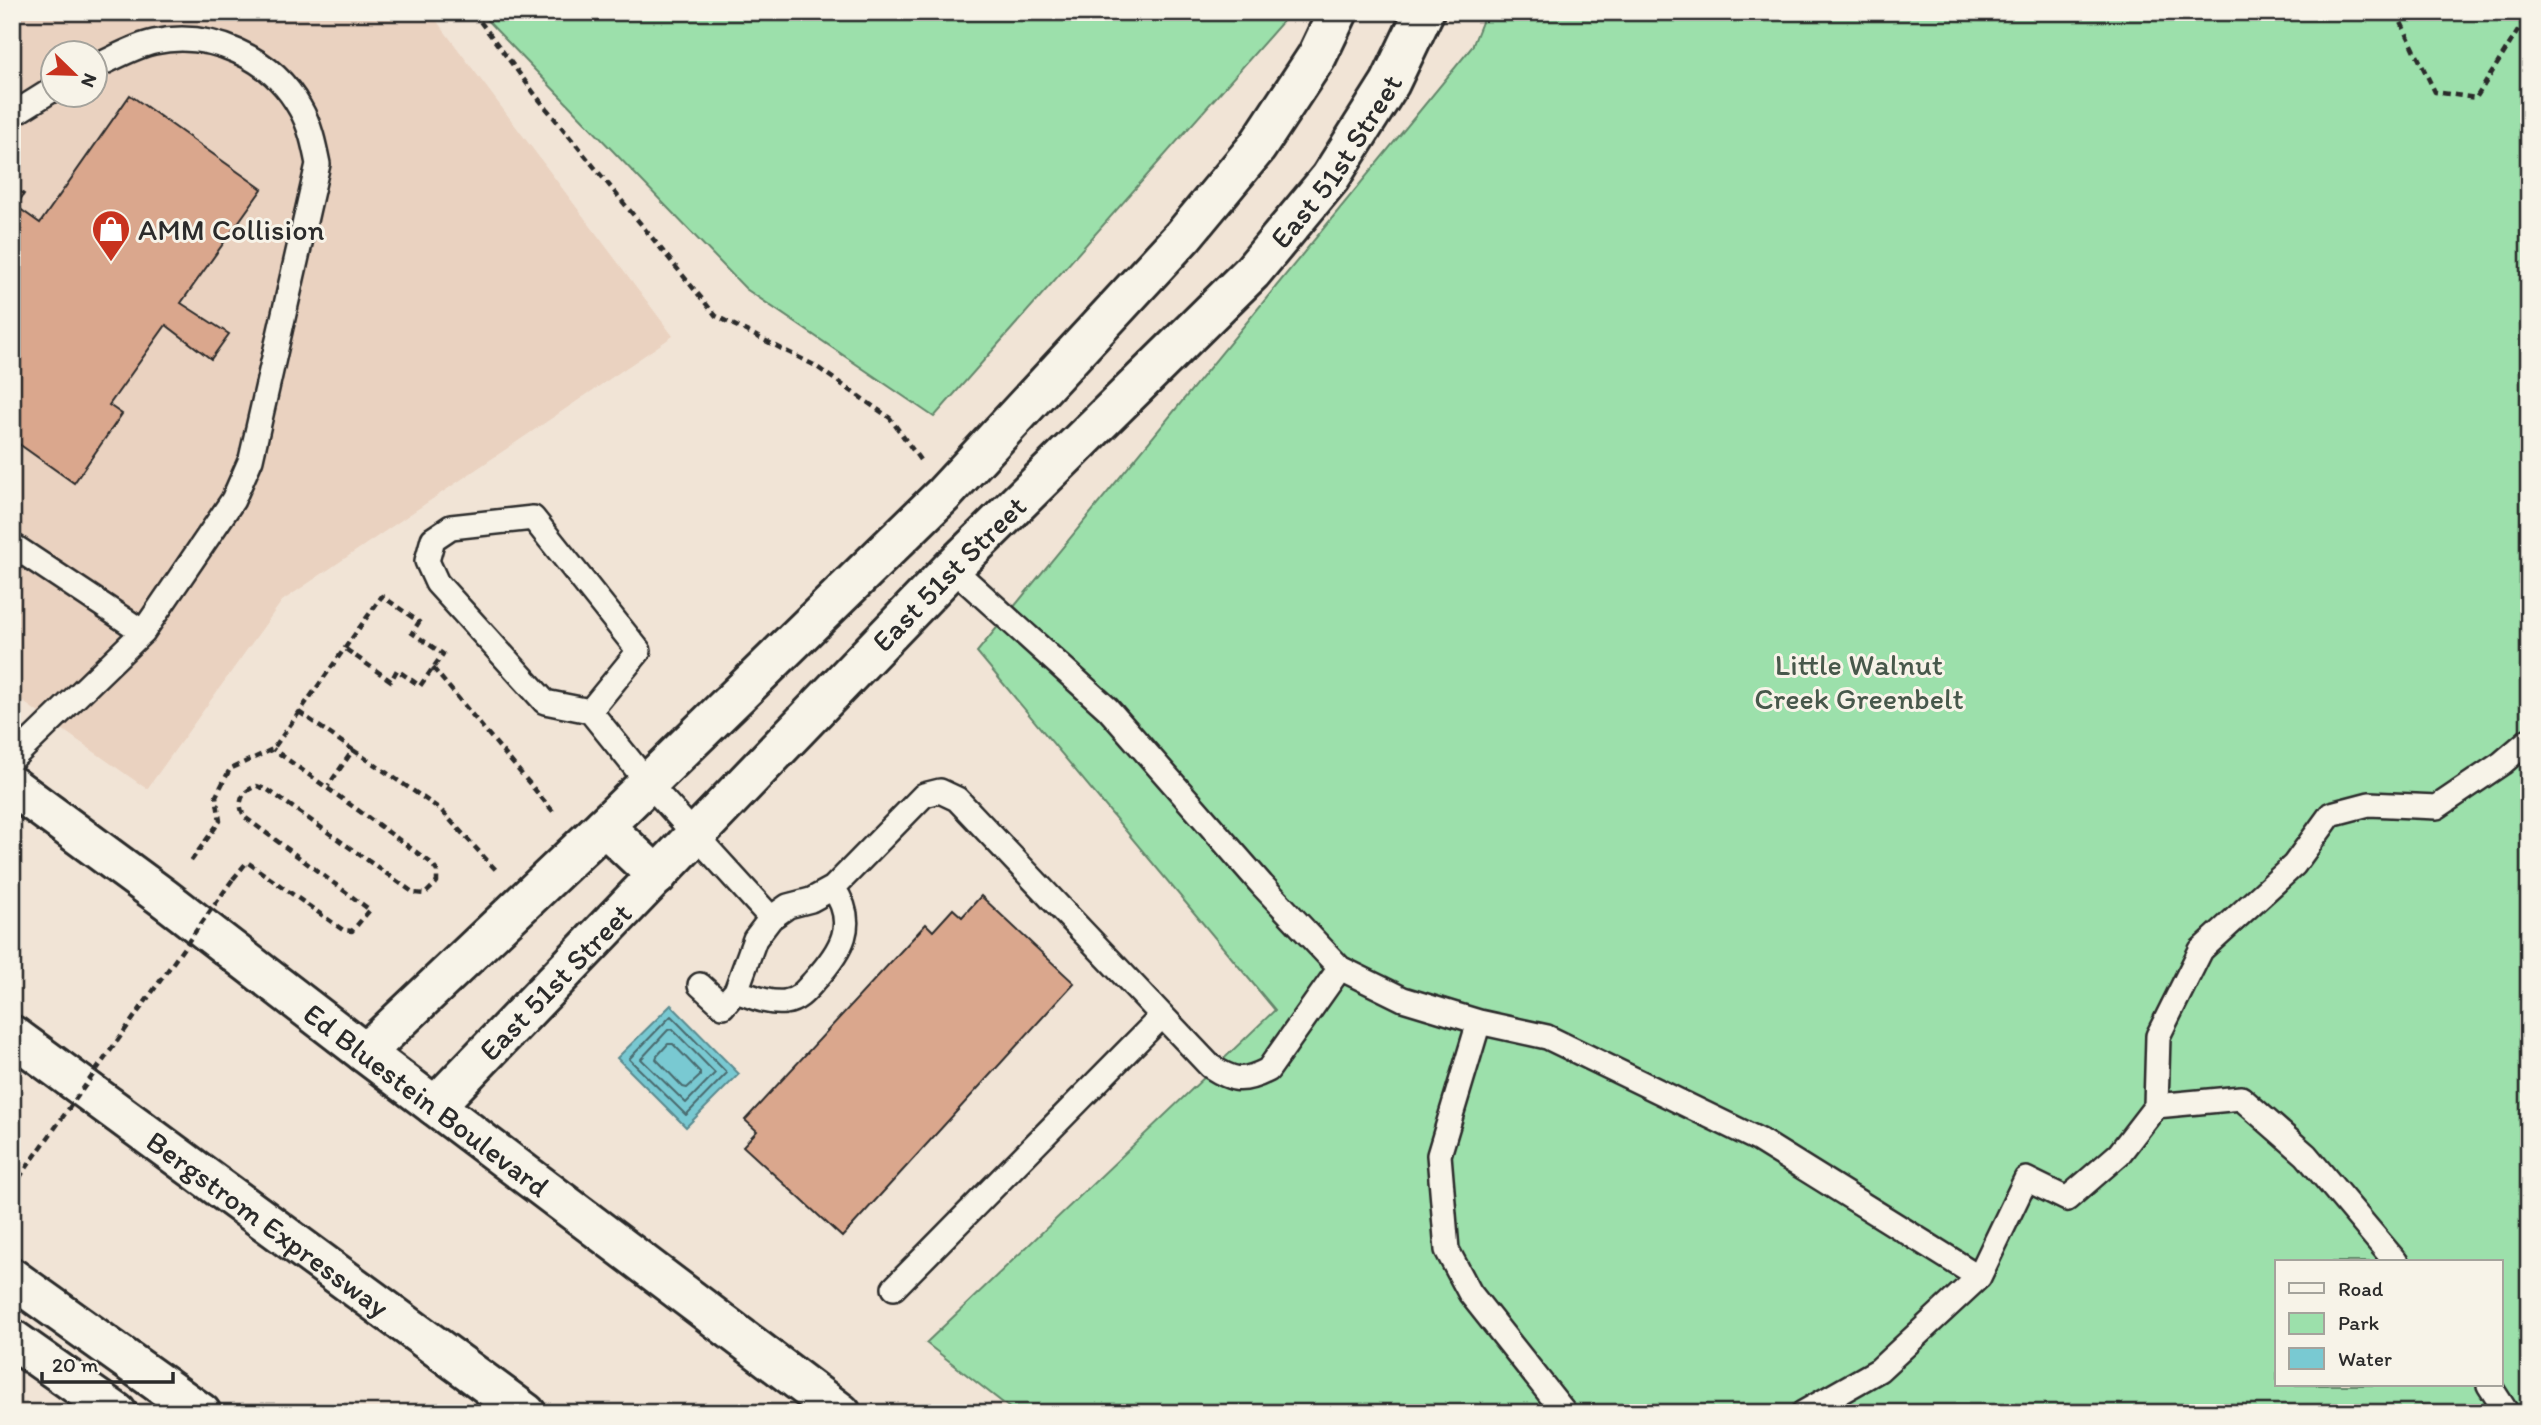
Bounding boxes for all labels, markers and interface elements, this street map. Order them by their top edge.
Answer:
north arrow [38,38,108,108]
street label: East 51st Street [1261,69,1410,255]
text: N [76,70,102,91]
shop icon: AMM Collision [90,208,132,263]
place label: AMM Collision [138,211,325,248]
street label: East 51st Street [864,487,1033,659]
park label: Little Walnut Creek Greenbelt [1754,646,1964,717]
street label: East 51st Street [471,895,639,1068]
street label: Ed Bluestein Boulevard [297,994,557,1205]
street label: Bergstrom Expressway [139,1122,397,1325]
legend [2275,1260,2502,1386]
text: Road [2338,1276,2384,1301]
text: Park [2338,1310,2380,1335]
scale bar [42,1341,173,1385]
text: Water [2338,1346,2392,1371]
text: 20 m [52,1352,99,1377]

